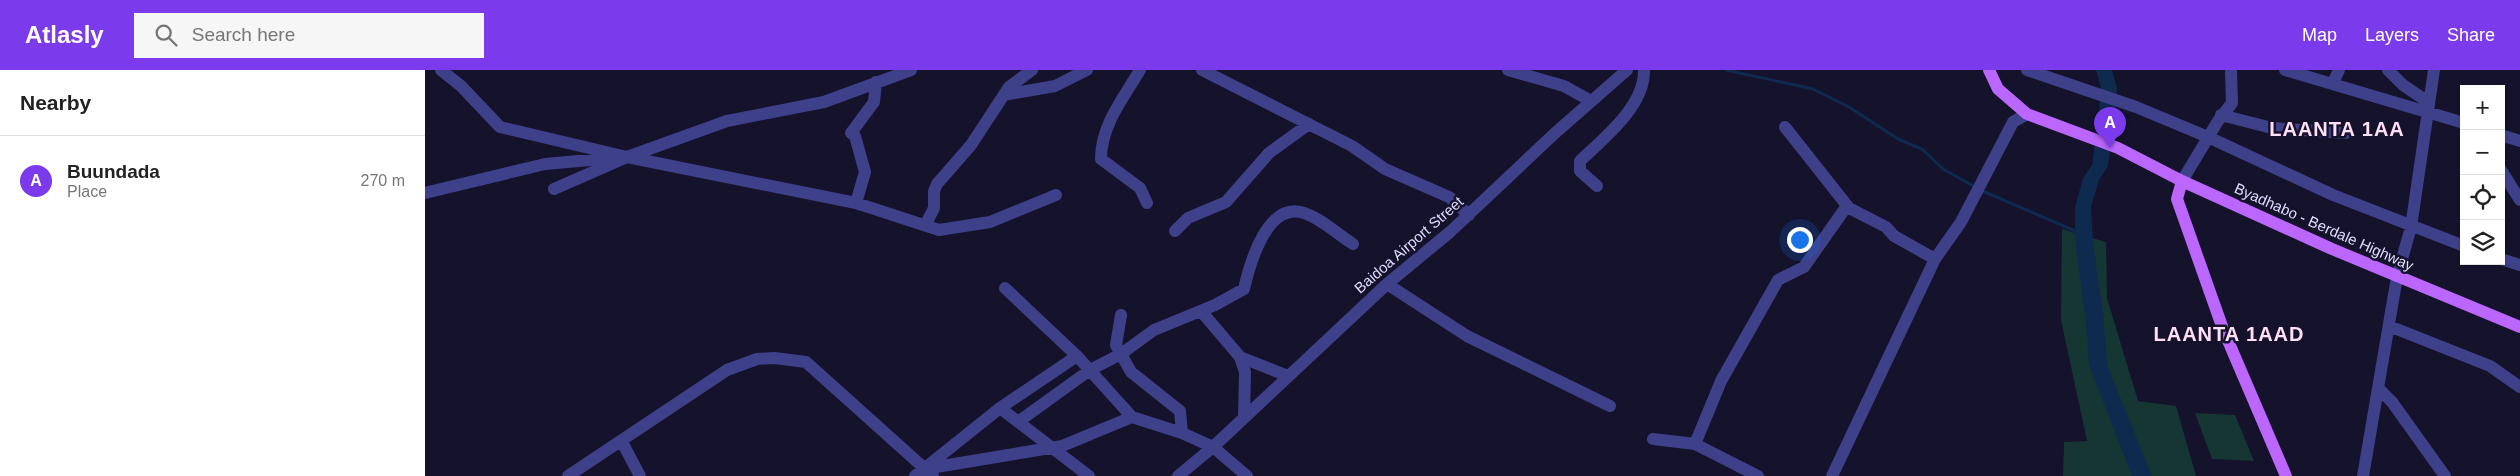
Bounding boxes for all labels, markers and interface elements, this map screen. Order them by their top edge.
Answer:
search box [134,13,484,58]
text: Atlasly [25,21,104,48]
icon: search [152,21,180,49]
text: Search here [192,24,295,45]
text: Map [2302,25,2337,45]
text: Layers [2365,25,2419,45]
text: Share [2447,25,2495,45]
map controls [2460,85,2505,265]
button: + [2460,85,2505,130]
text: Nearby [20,91,91,114]
pin: A [2094,107,2126,148]
district label: LAANTA 1AA [2269,118,2405,140]
button: − [2460,130,2505,175]
text: Buundada [67,161,160,182]
text: A [30,172,42,189]
text: 270 m [361,172,405,189]
button: locate [2460,175,2505,220]
street label: Byadhabo - Berdale Highway [2232,179,2417,274]
text: Place [67,183,107,200]
street label: Baidoa Airport Street [1351,192,1467,296]
button: layers [2460,220,2505,265]
your location [1787,227,1813,253]
district label: LAANTA 1AAD [2154,323,2305,345]

